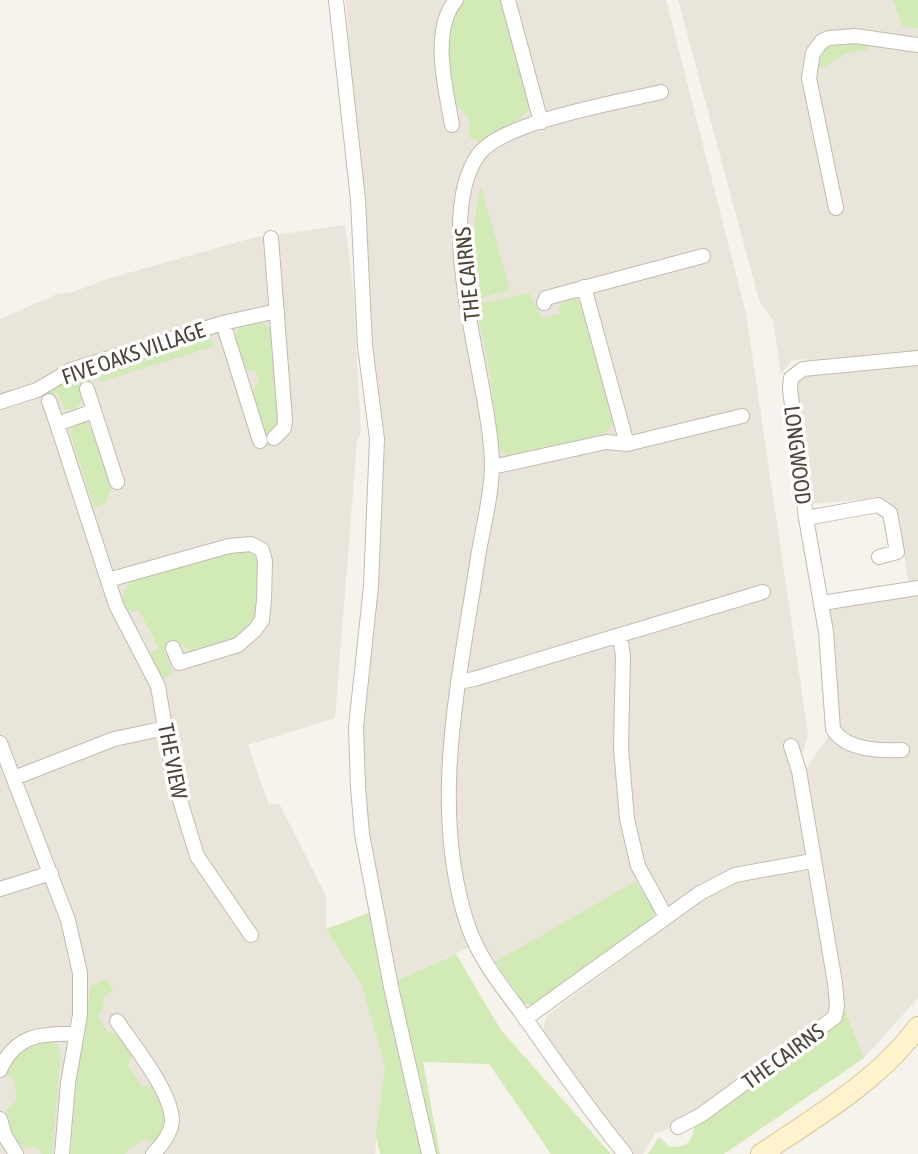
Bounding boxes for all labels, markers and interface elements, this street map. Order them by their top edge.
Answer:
street label: THE CAIRNS [449,226,485,322]
street label: FIVE OAKS VILLAGE [58,316,209,390]
street label: LONGWOOD [779,404,817,506]
street label: THE VIEW [153,721,193,801]
street label: THE CAIRNS [737,1018,829,1094]

